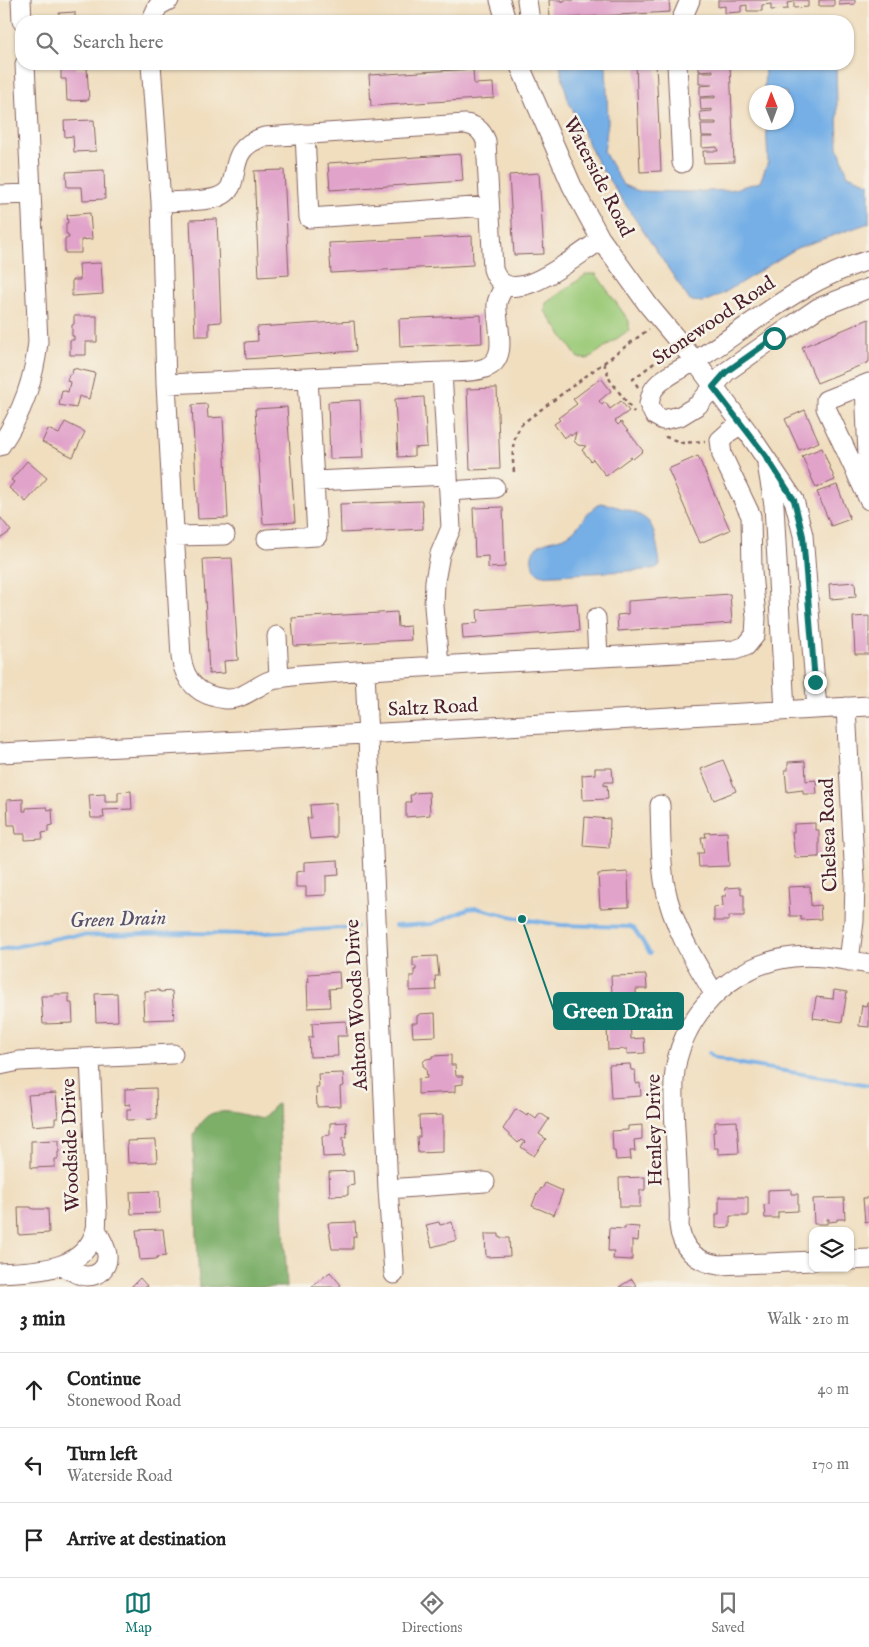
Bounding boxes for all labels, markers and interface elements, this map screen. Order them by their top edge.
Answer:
search box [15,15,854,70]
icon: search [33,29,61,57]
text: Search here [73,31,164,55]
north arrow [749,85,794,130]
street label: Waterside Road [557,113,639,242]
street label: Stonewood Road [648,271,780,371]
route start [763,327,786,350]
route end [804,671,827,694]
street label: Saltz Road [387,693,479,723]
street label: Chelsea Road [815,777,843,892]
water label: Green Drain [69,905,167,935]
street label: Ashton Woods Drive [340,919,374,1092]
callout: Green Drain [554,993,683,1029]
text: Green Drain [563,999,673,1026]
street label: Henley Drive [642,1074,668,1186]
street label: Woodside Drive [56,1078,86,1212]
map controls [809,1227,854,1272]
button: layers [809,1227,854,1272]
text: 3 min [20,1306,65,1333]
text: Walk · 210 m [767,1310,849,1330]
text: Continue [67,1368,141,1392]
icon: ahead [20,1376,48,1404]
text: 40 m [817,1380,849,1400]
text: Stonewood Road [67,1392,181,1412]
text: Turn left [67,1443,138,1467]
icon: left [20,1451,48,1479]
text: 170 m [812,1455,849,1475]
text: Waterside Road [67,1467,172,1487]
icon: arrive [20,1526,48,1554]
text: Arrive at destination [67,1528,226,1552]
tab: Map [124,1589,152,1637]
tab: Directions [401,1589,462,1637]
tab: Saved [711,1589,744,1637]

